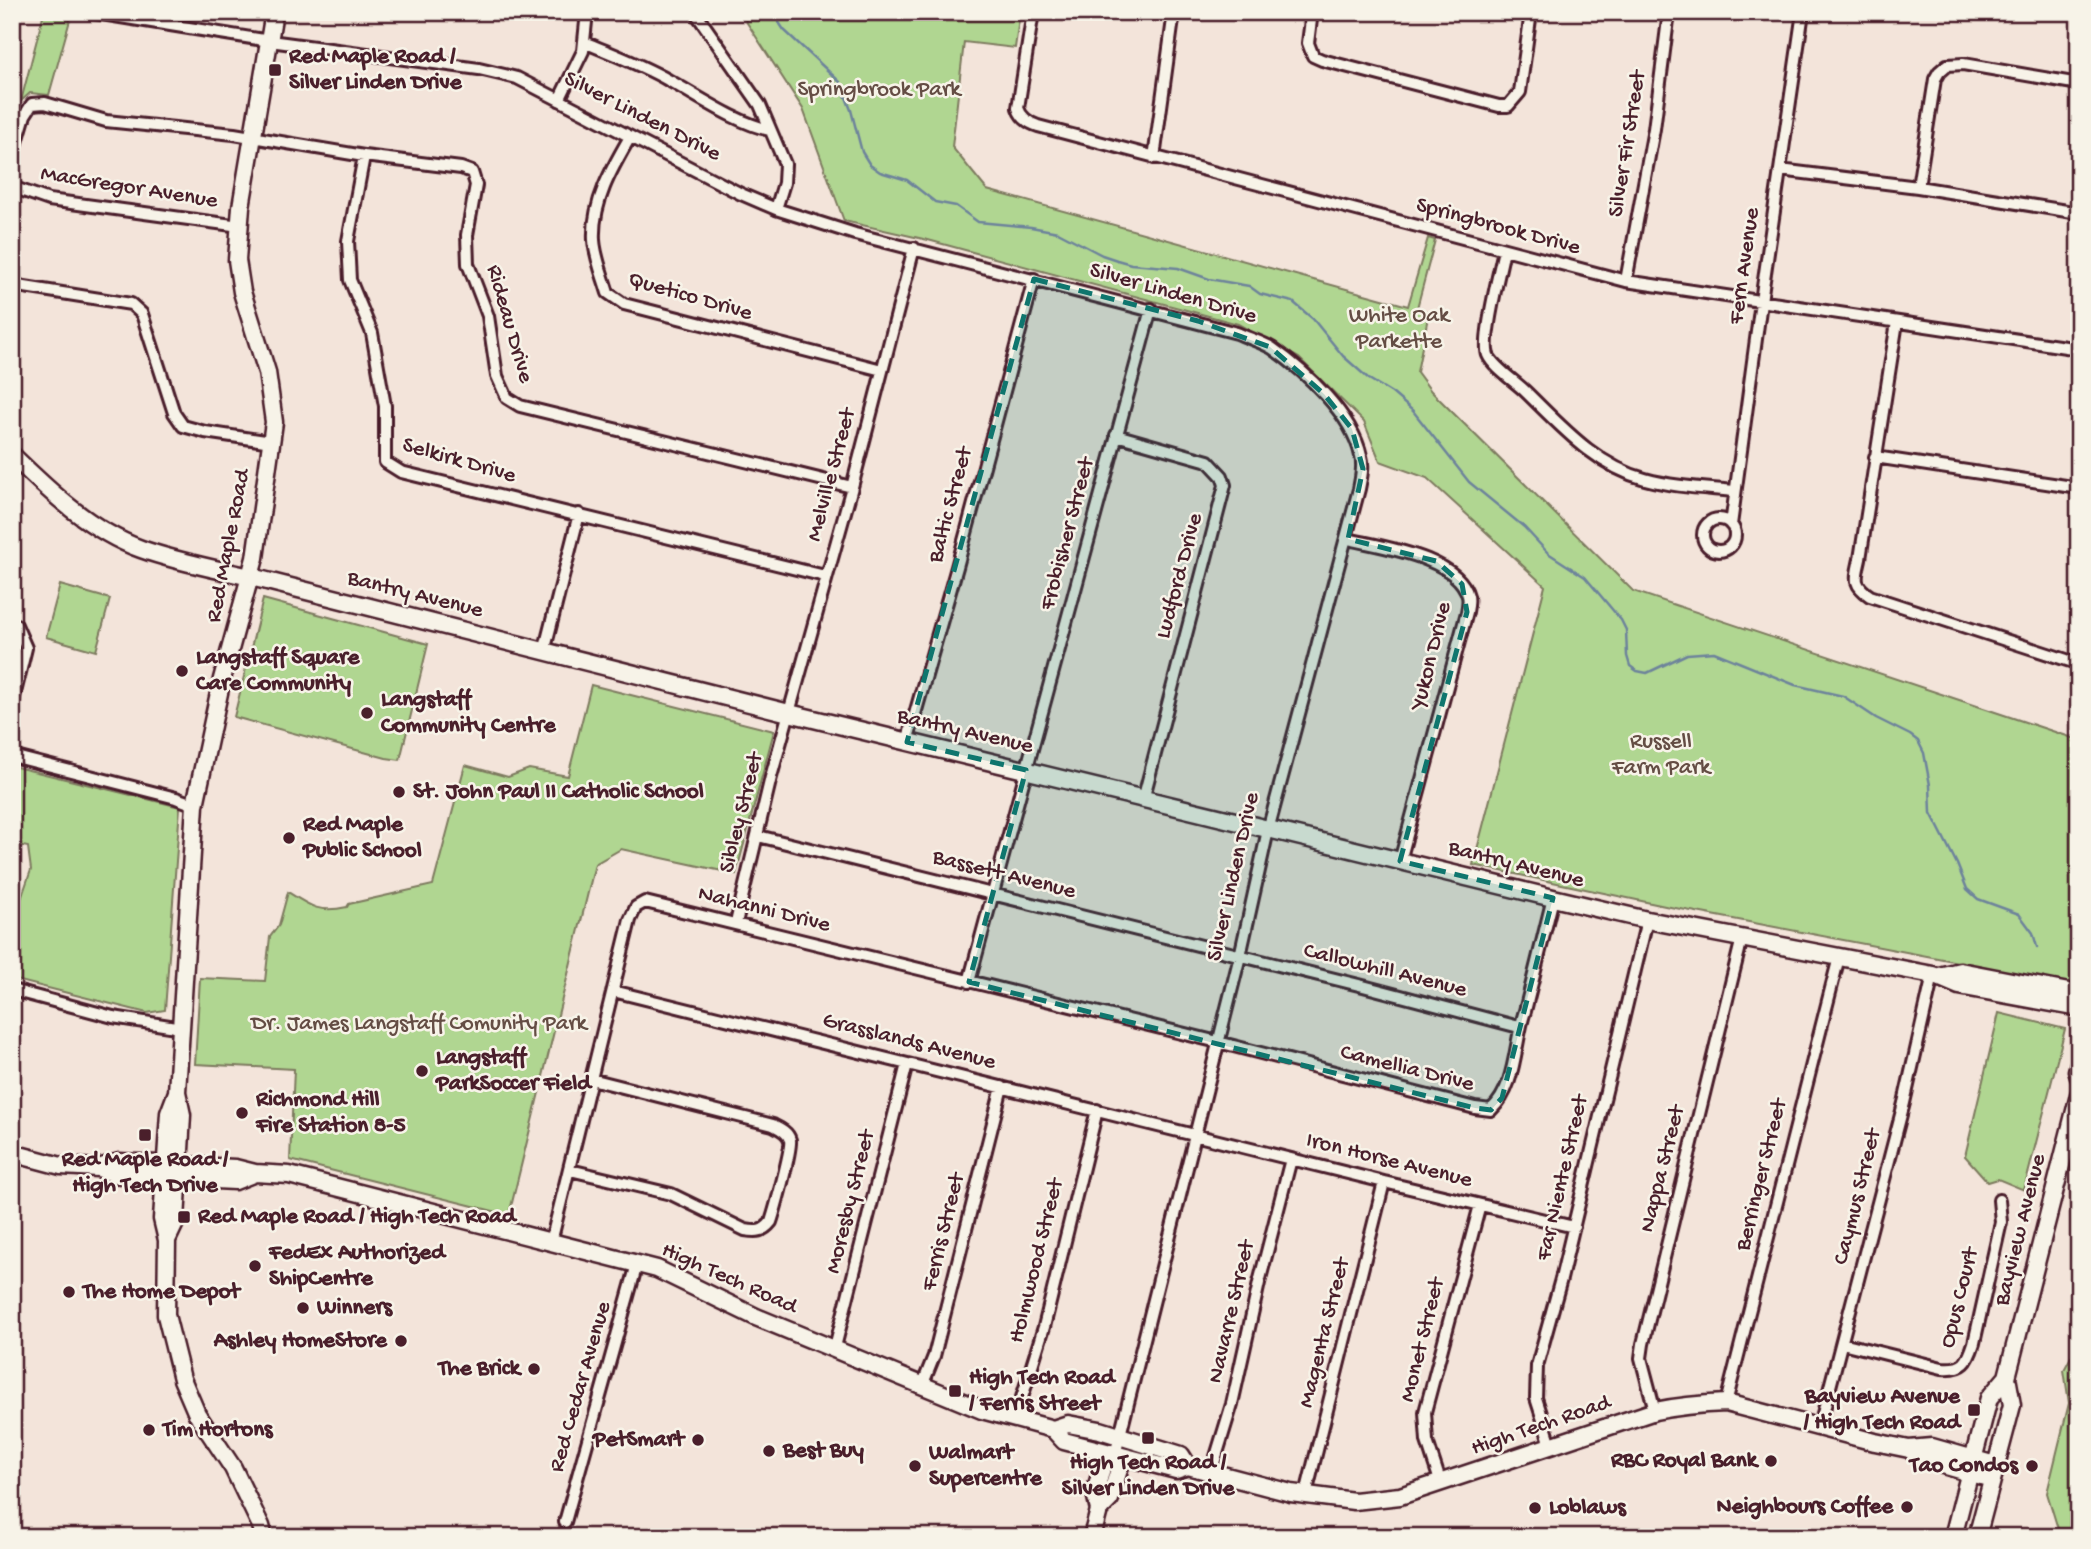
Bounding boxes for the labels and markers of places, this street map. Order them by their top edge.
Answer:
place label: Red Maple Road / Silver Linden Drive [288,44,463,97]
marker: Red Maple Road / Silver Linden Drive [267,62,283,78]
place label: Langstaff Square Care Community [196,645,360,698]
marker: Langstaff Square Care Community [174,663,190,679]
place label: Langstaff Community Centre [381,687,557,740]
marker: Langstaff Community Centre [359,705,375,721]
place label: St. John Paul II Catholic School [413,779,704,806]
marker: St. John Paul II Catholic School [391,784,407,800]
place label: Red Maple Public School [301,812,422,865]
marker: Red Maple Public School [281,830,297,846]
place label: Langstaff ParkSoccer Field [434,1045,593,1098]
marker: Langstaff ParkSoccer Field [414,1063,430,1079]
place label: Richmond Hill Fire Station 8-5 [255,1087,406,1140]
marker: Richmond Hill Fire Station 8-5 [234,1105,250,1121]
marker: Red Maple Road / High Tech Drive [137,1127,153,1143]
place label: Red Maple Road / High Tech Drive [61,1147,229,1200]
place label: Red Maple Road / High Tech Road [197,1204,518,1231]
marker: Red Maple Road / High Tech Road [176,1209,192,1225]
place label: FedEx Authorized ShipCentre [268,1240,447,1293]
marker: FedEx Authorized ShipCentre [247,1258,263,1274]
place label: The Home Depot [81,1279,242,1306]
marker: The Home Depot [61,1284,77,1300]
place label: Winners [316,1295,393,1322]
marker: Winners [295,1300,311,1316]
place label: Ashley HomeStore [213,1328,388,1355]
marker: Ashley HomeStore [393,1333,409,1349]
place label: The Brick [437,1356,523,1383]
marker: The Brick [526,1361,542,1377]
place label: High Tech Road / Ferris Street [969,1365,1117,1418]
marker: High Tech Road / Ferris Street [947,1383,963,1399]
place label: Bayview Avenue / High Tech Road [1803,1384,1963,1437]
marker: Bayview Avenue / High Tech Road [1966,1402,1982,1418]
place label: Tim Hortons [161,1417,274,1444]
marker: Tim Hortons [141,1422,157,1438]
place label: PetSmart [591,1427,687,1454]
marker: High Tech Road / Silver Linden Drive [1140,1430,1156,1446]
marker: PetSmart [690,1432,706,1448]
place label: Best Buy [782,1438,864,1465]
place label: Walmart Supercentre [928,1440,1043,1493]
marker: Best Buy [761,1443,777,1459]
place label: RBC Royal Bank [1610,1448,1760,1475]
place label: High Tech Road / Silver Linden Drive [1062,1450,1235,1503]
marker: RBC Royal Bank [1763,1453,1779,1469]
place label: Tao Condos [1908,1453,2020,1480]
marker: Walmart Supercentre [907,1458,923,1474]
marker: Tao Condos [2024,1458,2040,1474]
place label: Neighbours Coffee [1717,1494,1894,1521]
place label: Loblaws [1549,1495,1627,1522]
marker: Neighbours Coffee [1899,1499,1915,1515]
marker: Loblaws [1527,1500,1543,1516]

